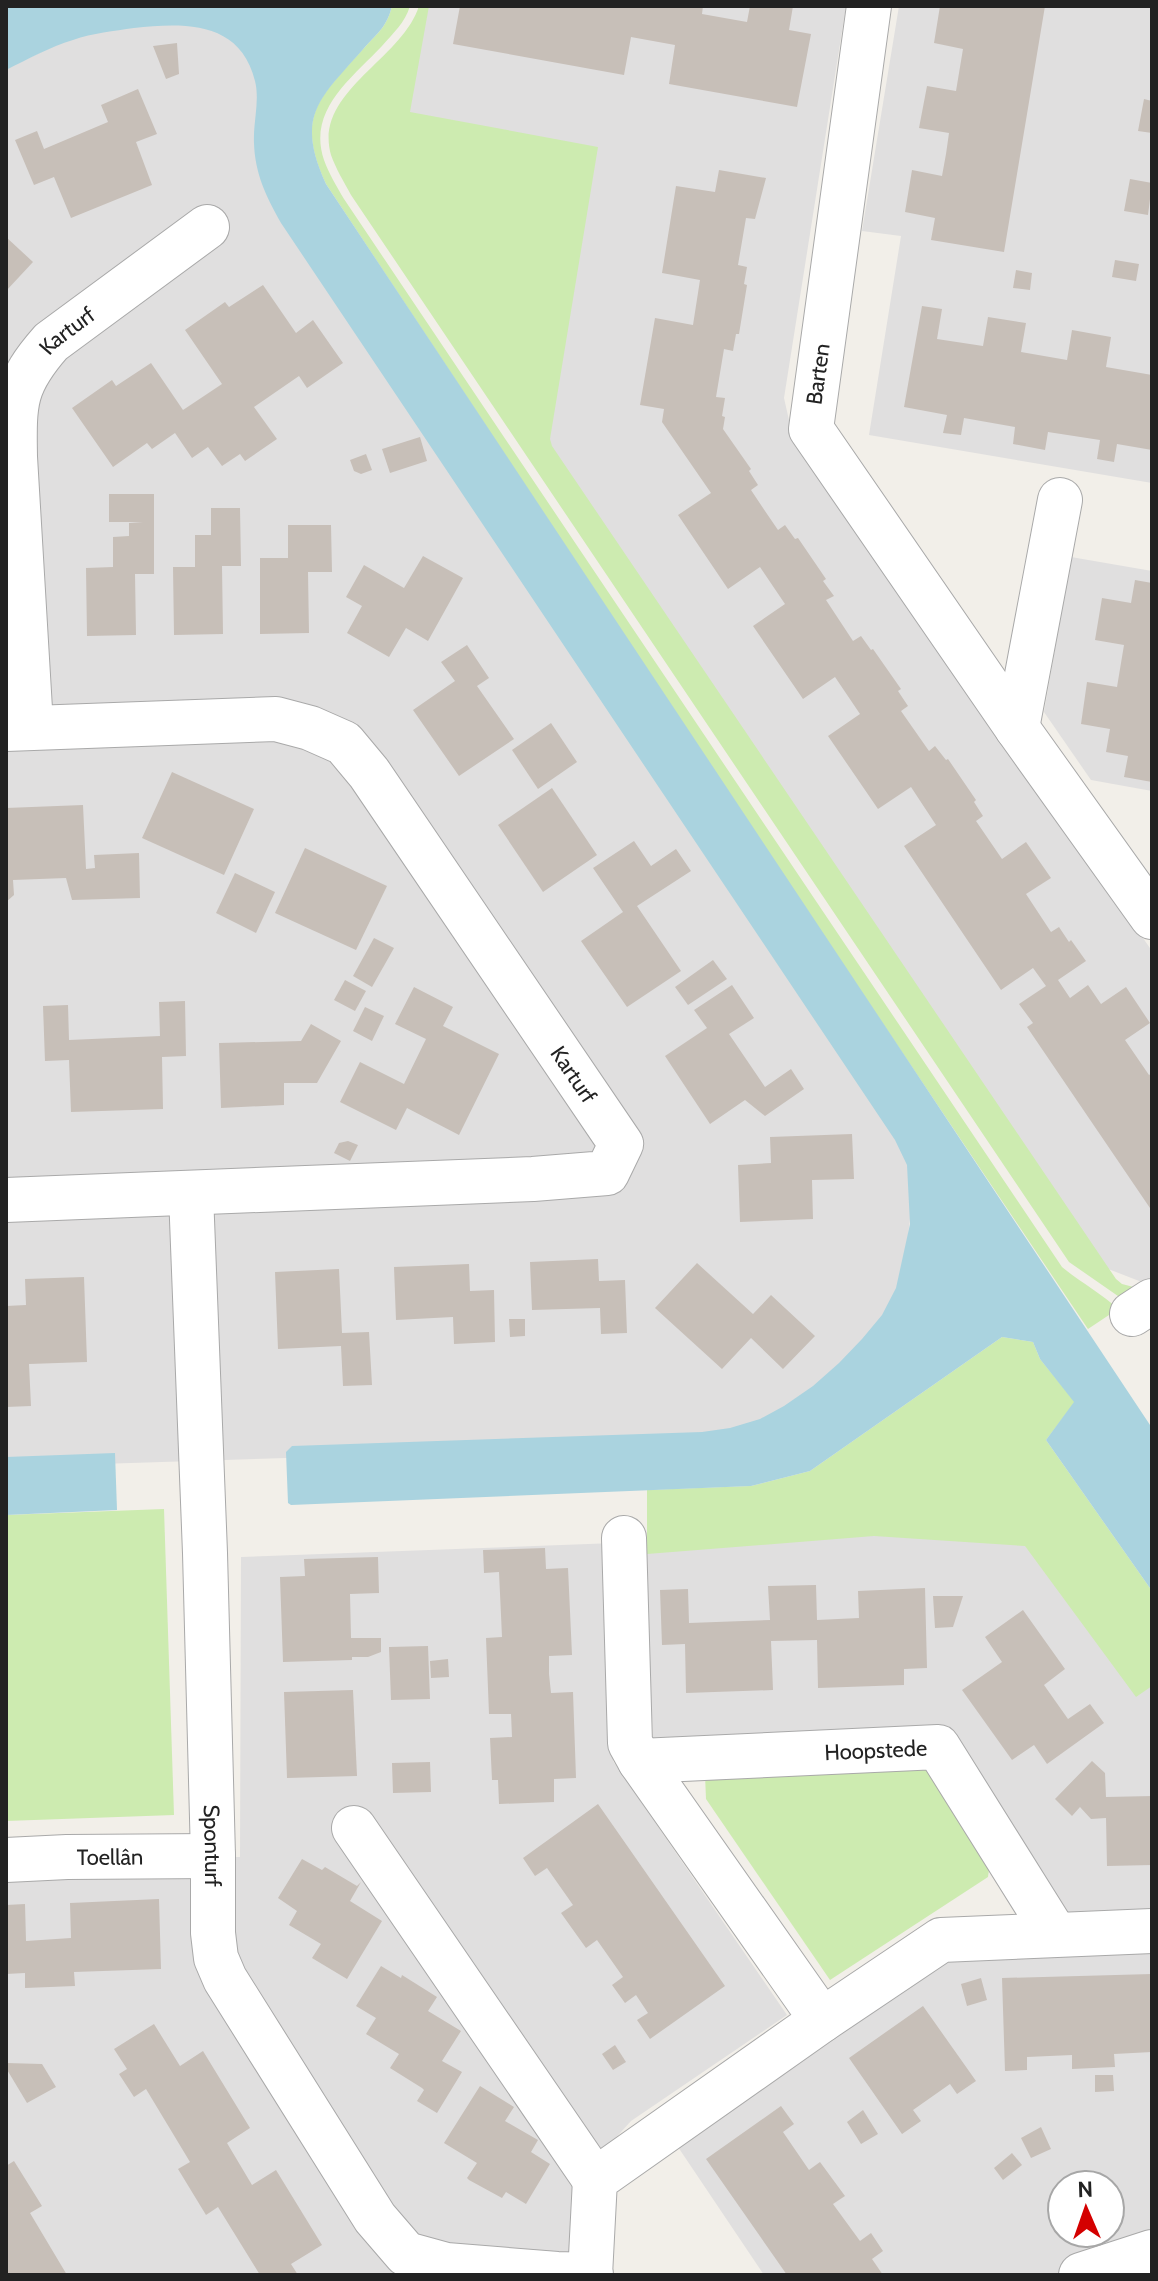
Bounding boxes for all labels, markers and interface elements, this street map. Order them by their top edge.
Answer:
street label: Karturf [33,301,100,360]
street label: Barten [800,342,836,406]
street label: Karturf [545,1041,603,1108]
street label: Hoopstede [824,1734,928,1766]
street label: Sponturf [198,1804,227,1887]
street label: Toellân [77,1843,143,1870]
north arrow [1046,2169,1126,2249]
text: N [1077,2176,1094,2203]

